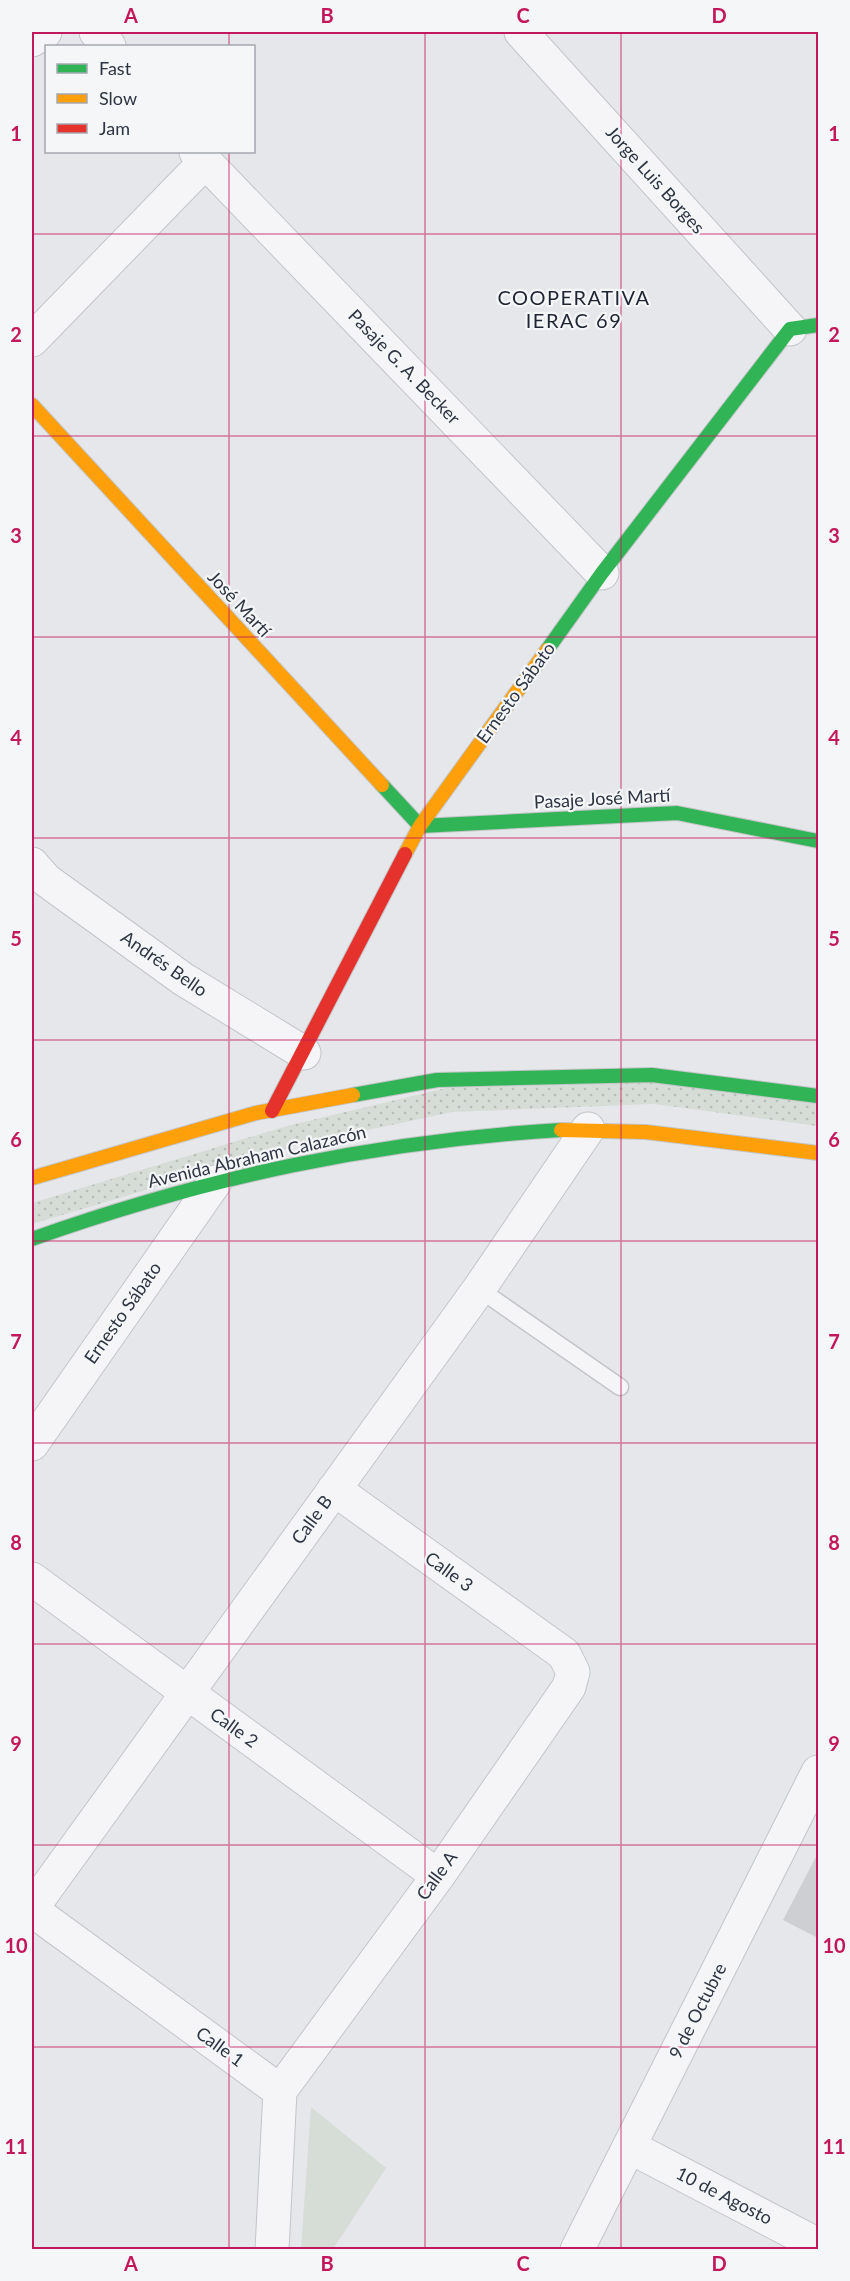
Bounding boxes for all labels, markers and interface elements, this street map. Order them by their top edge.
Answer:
text: A [123,3,138,27]
text: B [320,3,334,27]
text: C [516,3,530,27]
text: D [711,3,727,27]
legend [45,45,255,153]
text: Fast [99,57,132,79]
text: Slow [99,87,137,109]
text: Jam [99,117,130,139]
text: 1 [10,121,22,145]
street label: Jorge Luis Borges [602,121,710,238]
text: 1 [828,121,840,145]
district label: COOPERATIVA IERAC 69 [497,285,651,332]
street label: Pasaje G. A. Becker [344,304,466,429]
text: 2 [10,322,22,346]
text: 2 [828,322,840,346]
text: 3 [10,523,22,547]
text: 3 [828,523,840,547]
street label: José Martí [204,566,277,642]
street label: Ernesto Sábato [471,638,559,747]
text: 4 [10,725,22,749]
text: 4 [828,725,840,749]
street label: Pasaje José Martí [533,783,672,813]
street label: Andrés Bello [117,925,212,1001]
text: 5 [10,926,22,950]
text: 5 [828,926,840,950]
street label: Avenida Abraham Calazacón [145,1120,368,1192]
text: 6 [10,1127,22,1151]
text: 6 [828,1127,840,1151]
street label: Ernesto Sábato [79,1257,165,1368]
text: 7 [10,1329,22,1353]
text: 7 [828,1329,840,1353]
street label: Calle B [286,1491,336,1548]
text: 8 [10,1530,22,1554]
text: 8 [828,1530,840,1554]
street label: Calle 3 [421,1546,478,1596]
street label: Calle 2 [206,1702,263,1752]
text: 9 [10,1731,22,1755]
text: 9 [828,1731,840,1755]
street label: Calle A [411,1846,462,1904]
text: 10 [4,1933,28,1957]
text: 10 [822,1933,846,1957]
street label: 9 de Octubre [664,1959,731,2062]
street label: Calle 1 [192,2021,249,2071]
text: 11 [4,2134,28,2158]
text: 11 [822,2134,846,2158]
street label: 10 de Agosto [673,2161,776,2229]
text: A [123,2251,138,2275]
text: B [320,2251,334,2275]
text: C [516,2251,530,2275]
text: D [711,2251,727,2275]

